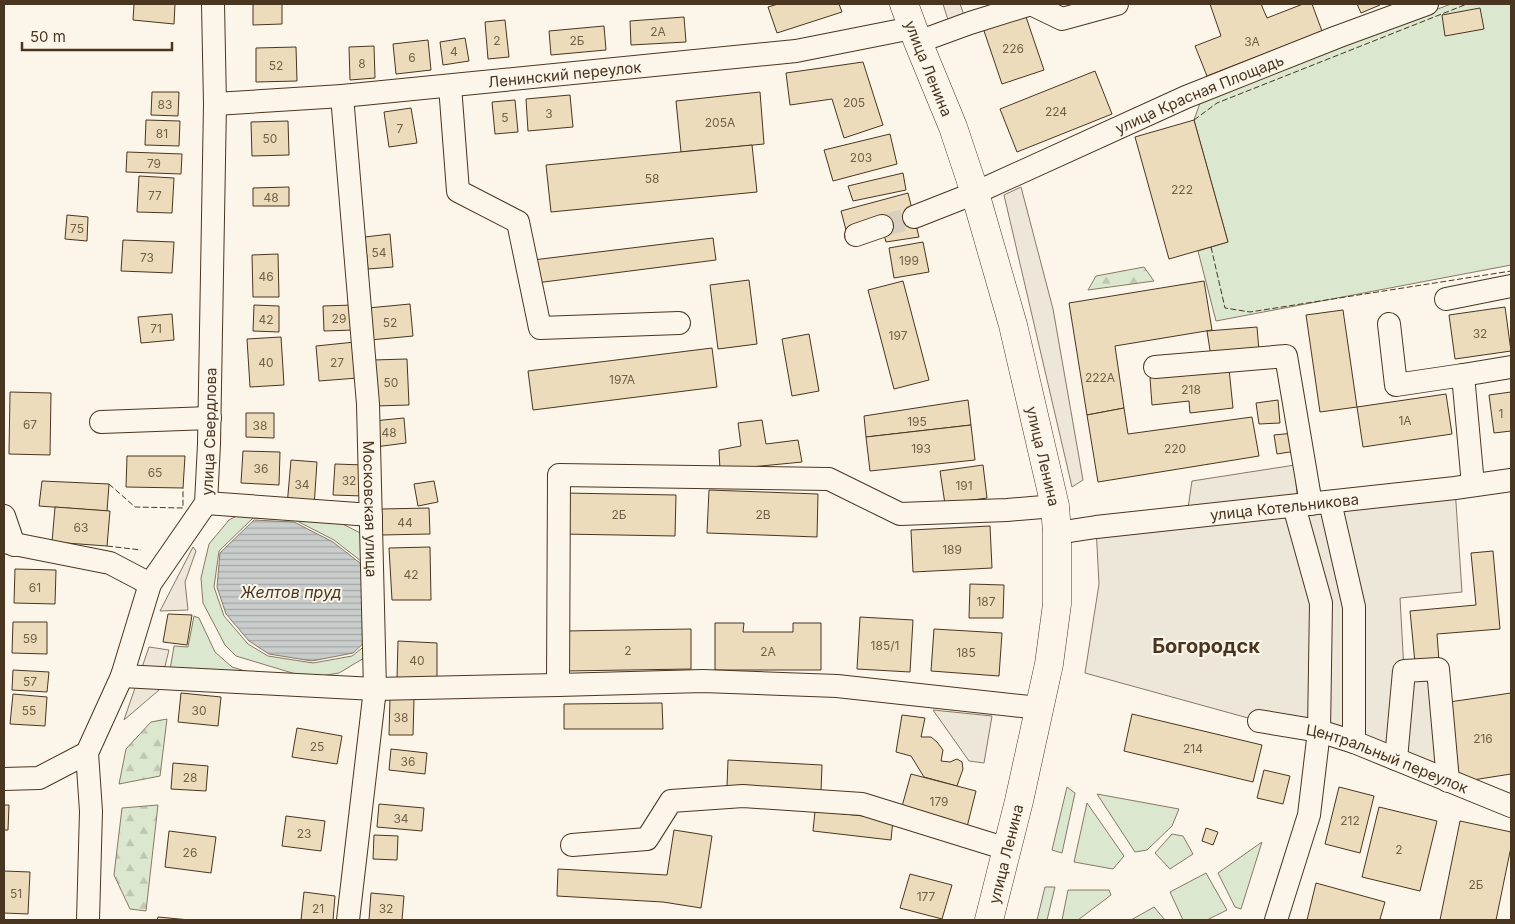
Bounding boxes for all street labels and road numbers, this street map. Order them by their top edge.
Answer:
street label: улица Ленина [901,18,957,119]
street label: улица Красная Площадь [1112,50,1286,137]
street label: Ленинский переулок [487,57,642,91]
street label: улица Свердлова [197,367,220,496]
street label: улица Ленина [1023,404,1064,508]
street label: Московская улица [359,440,382,577]
street label: улица Котельникова [1209,489,1360,524]
street label: Центральный переулок [1305,719,1471,797]
street label: улица Ленина [984,802,1028,906]

